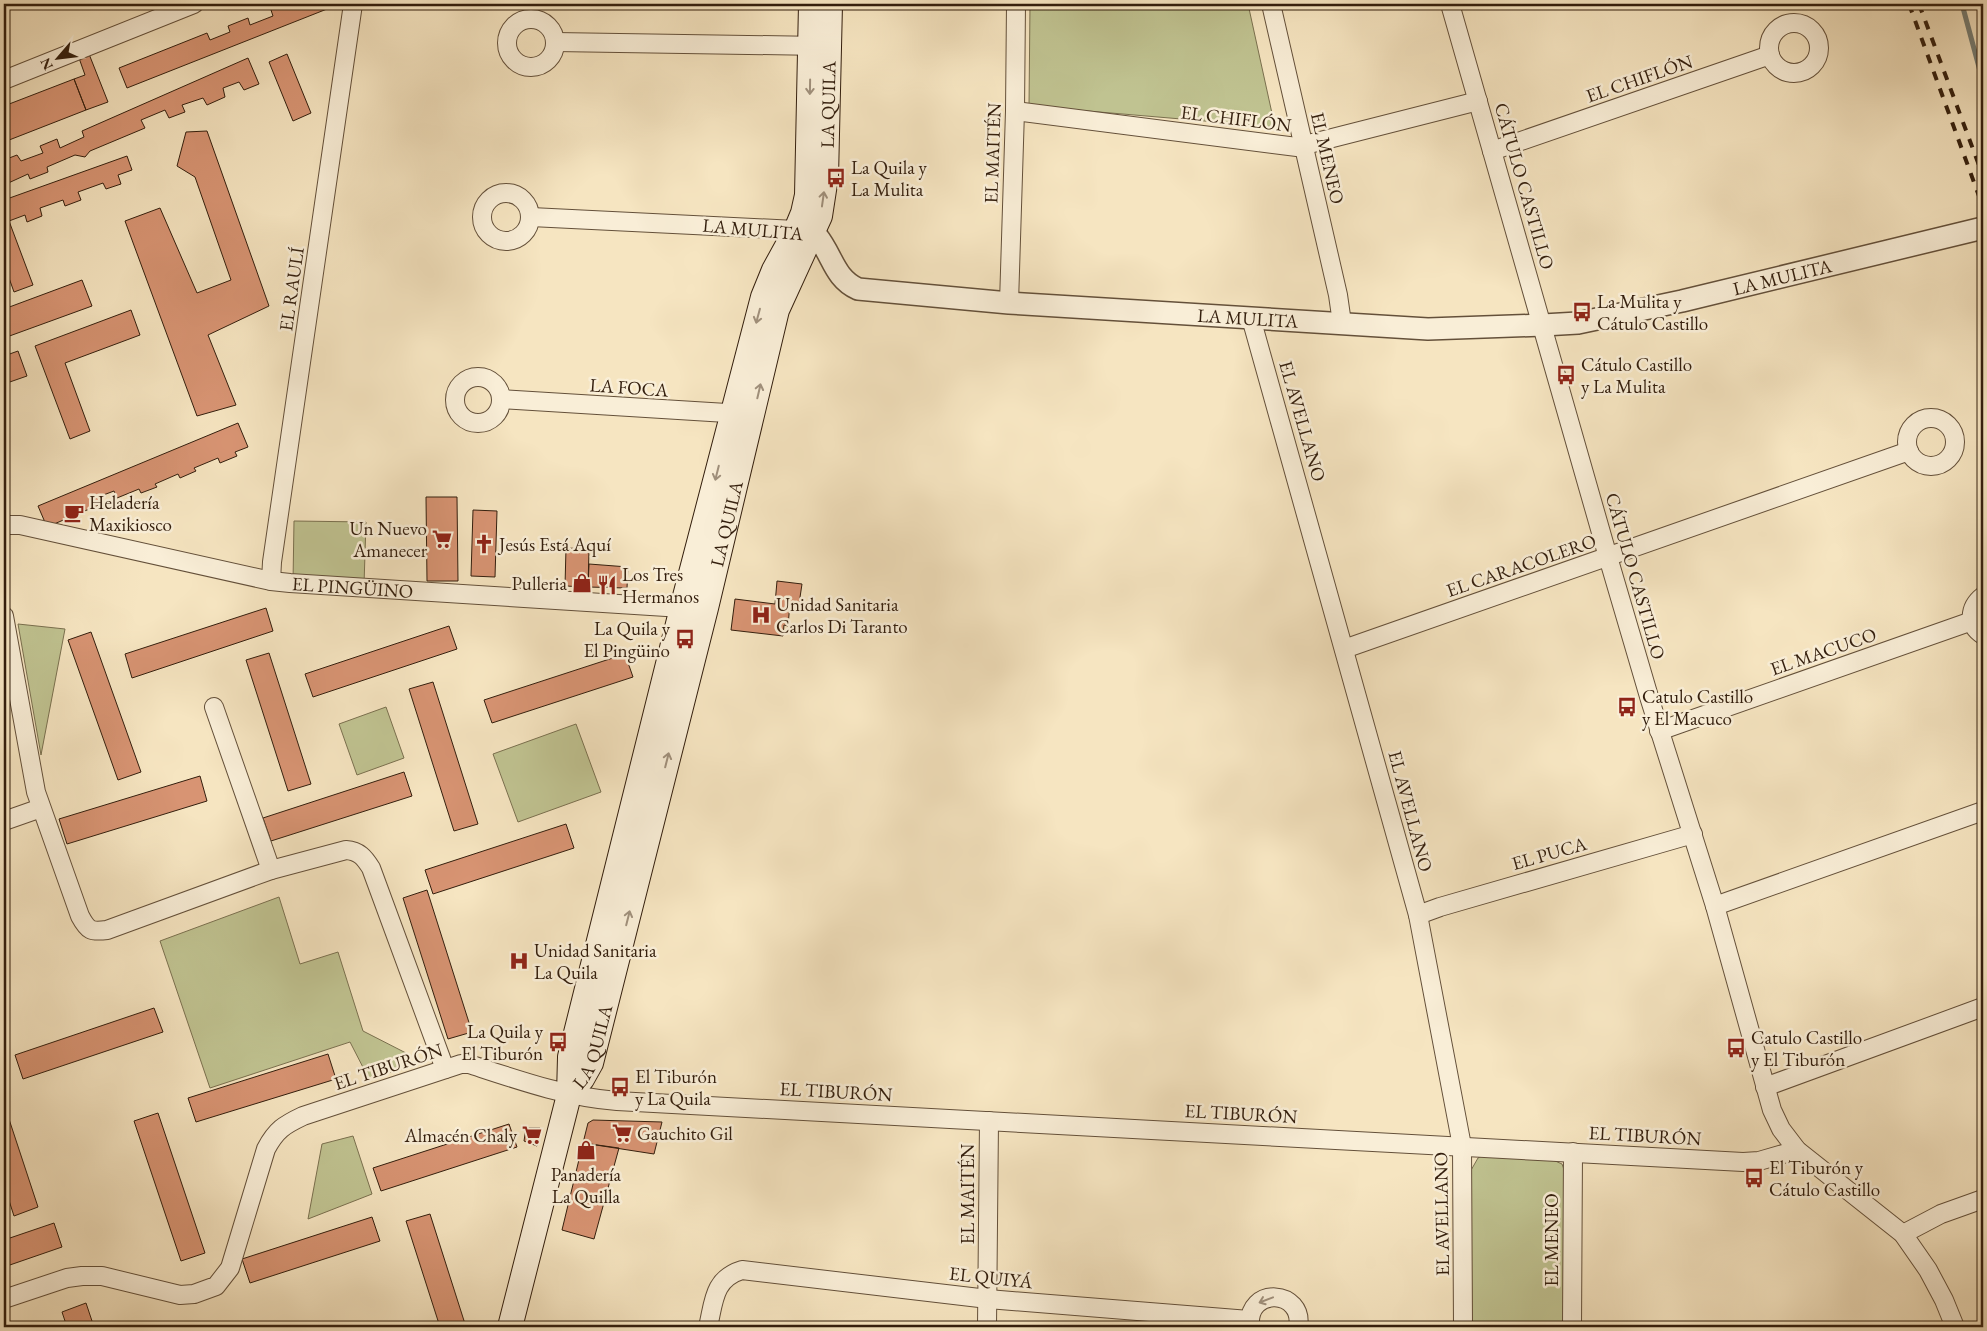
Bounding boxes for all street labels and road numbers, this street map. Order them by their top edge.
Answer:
street label: EL CHIFLÓN [1582,49,1696,108]
street label: LA QUILA [815,60,842,148]
street label: EL CHIFLÓN [1179,99,1293,138]
street label: CÁTULO CASTILLO [1489,100,1560,272]
street label: EL MAITÉN [978,102,1007,204]
street label: EL MENEO [1305,110,1350,207]
street label: LA MULITA [702,213,805,246]
street label: EL RAULÍ [273,245,310,333]
street label: LA MULITA [1730,253,1835,301]
street label: LA MULITA [1197,303,1300,334]
street label: EL AVELLANO [1273,358,1332,484]
street label: LA FOCA [589,372,670,403]
street label: LA QUILA [704,478,749,569]
street label: CÁTULO CASTILLO [1600,490,1671,662]
street label: EL CARACOLERO [1443,528,1599,603]
street label: EL PINGÜINO [291,571,414,604]
street label: EL MACUCO [1767,622,1880,681]
street label: EL AVELLANO [1382,748,1439,874]
street label: EL PUCA [1509,831,1590,876]
street label: LA QUILA [567,1001,618,1094]
street label: EL TIBURÓN [331,1037,446,1096]
street label: EL TIBURÓN [779,1076,893,1107]
street label: EL TIBURÓN [1184,1098,1298,1129]
street label: EL TIBURÓN [1588,1120,1702,1151]
street label: EL MAITÉN [955,1144,980,1244]
street label: EL AVELLANO [1428,1152,1455,1276]
street label: EL MENEO [1539,1193,1564,1287]
street label: EL QUIYÁ [948,1261,1035,1294]

